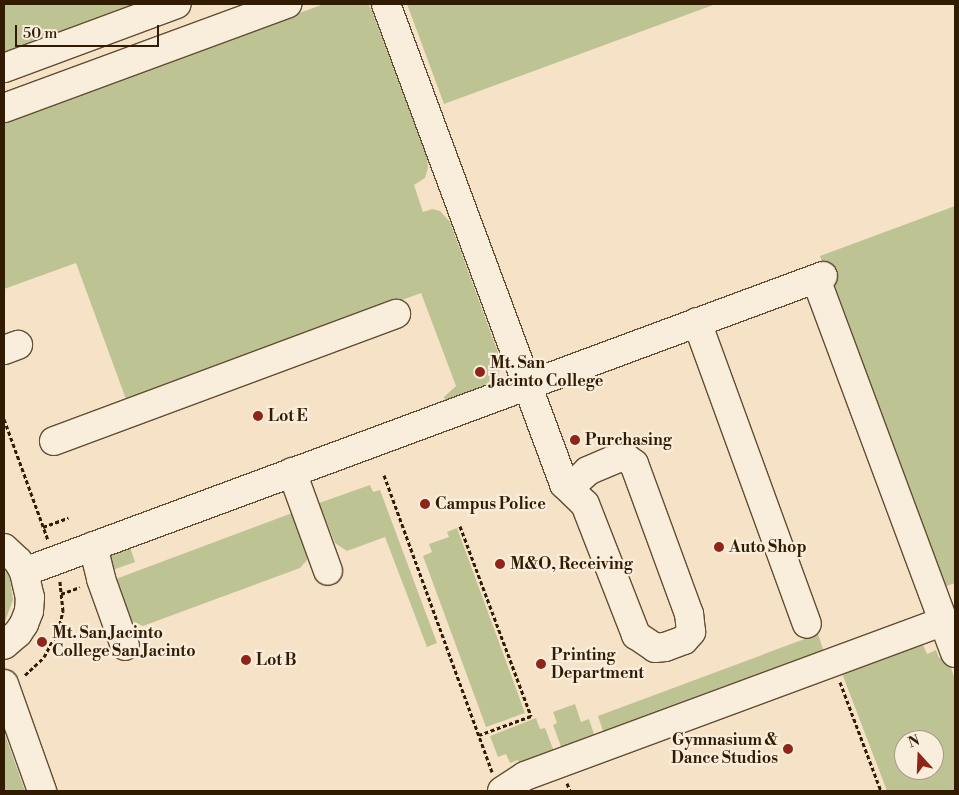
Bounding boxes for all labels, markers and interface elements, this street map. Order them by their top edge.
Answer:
scale bar [18,15,161,47]
text: 50 m [23,24,57,43]
place label: Mt. San Jacinto College [490,353,603,391]
marker: Mt. San Jacinto College [474,366,486,378]
place label: Lot E [268,406,308,426]
marker: Lot E [252,410,264,422]
place label: Purchasing [585,430,672,450]
marker: Purchasing [569,434,581,446]
place label: Campus Police [435,494,546,514]
marker: Campus Police [419,498,431,510]
place label: Auto Shop [729,537,807,557]
marker: Auto Shop [713,541,725,553]
place label: M&O, Receiving [510,554,633,574]
marker: M&O, Receiving [494,558,506,570]
place label: Mt. San Jacinto College San Jacinto [52,623,196,661]
marker: Mt. San Jacinto College San Jacinto [36,636,48,648]
place label: Printing Department [551,645,644,683]
place label: Lot B [256,650,296,670]
marker: Lot B [240,654,252,666]
marker: Printing Department [535,658,547,670]
place label: Gymnasium & Dance Studios [671,730,778,768]
north arrow [894,730,944,780]
text: N [906,731,922,752]
marker: Gymnasium & Dance Studios [782,743,794,755]

